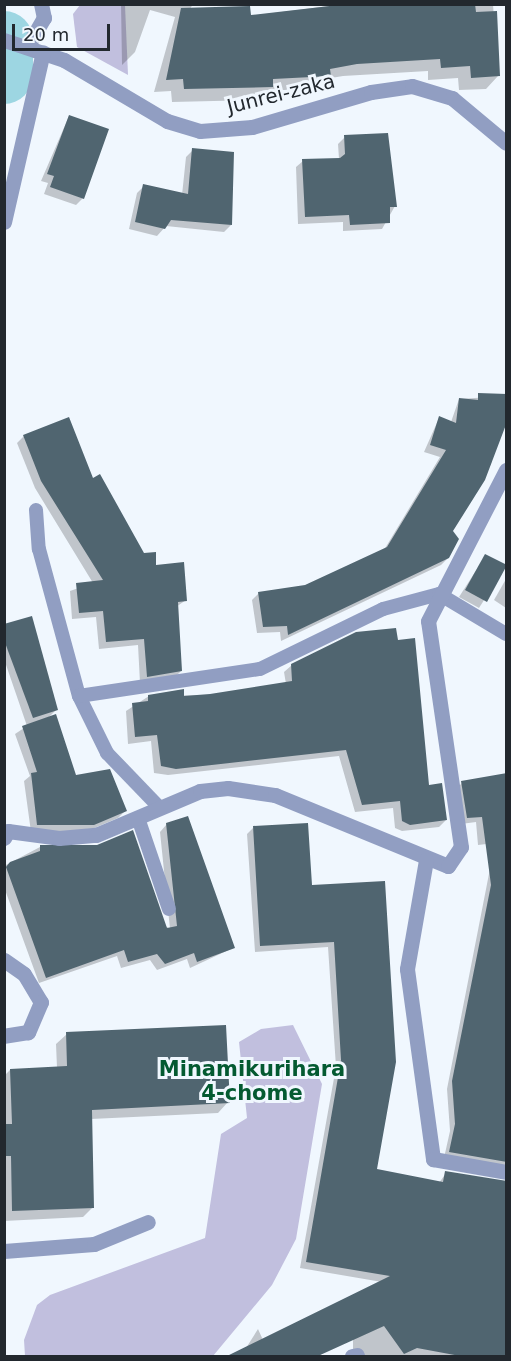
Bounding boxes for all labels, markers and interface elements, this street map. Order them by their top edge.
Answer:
scale bar [15,12,112,50]
text: 20 m [23,24,69,45]
street label: Junrei-zaka [225,69,337,119]
district label: Minamikurihara 4-chome [159,1056,345,1106]

